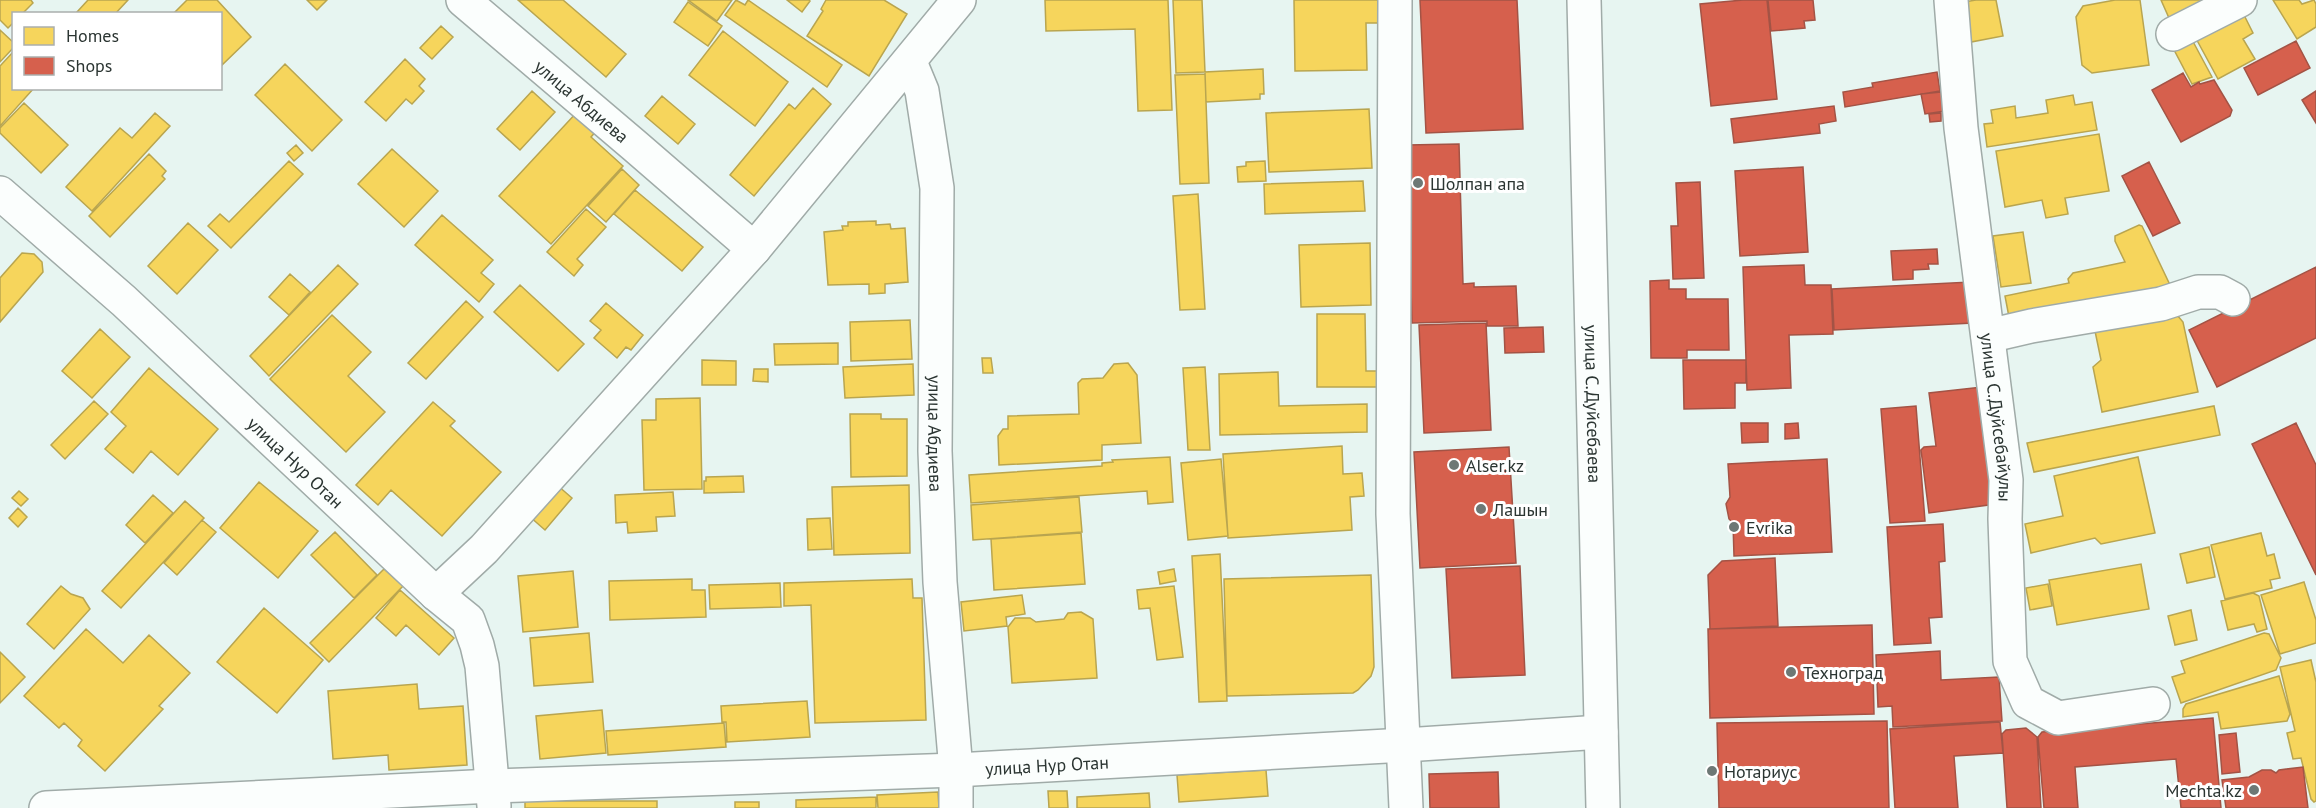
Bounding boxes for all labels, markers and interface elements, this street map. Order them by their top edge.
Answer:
legend [12,12,222,90]
text: Homes [66,24,119,47]
text: Shops [66,54,112,77]
street label: улица Абдиева [530,54,634,148]
place label: Шолпан апа [1430,172,1525,195]
marker: Шолпан апа [1411,176,1425,190]
street label: улица С.Дуйсебаева [1580,324,1607,483]
street label: улица С.Дуйсебайулы [1976,331,2018,502]
street label: улица Абдиева [923,375,948,492]
street label: улица Нур Отан [243,411,349,513]
place label: Alser.kz [1466,454,1524,477]
marker: Alser.kz [1447,458,1461,472]
place label: Лашын [1492,498,1548,521]
marker: Лашын [1474,502,1488,516]
place label: Evrika [1746,516,1793,539]
marker: Evrika [1727,520,1741,534]
place label: Техноград [1803,661,1883,684]
marker: Техноград [1784,665,1798,679]
street label: улица Нур Отан [985,750,1110,780]
place label: Нотариус [1724,760,1798,783]
marker: Нотариус [1705,764,1719,778]
place label: Mechta.kz [2165,779,2242,802]
marker: Mechta.kz [2247,783,2261,797]

